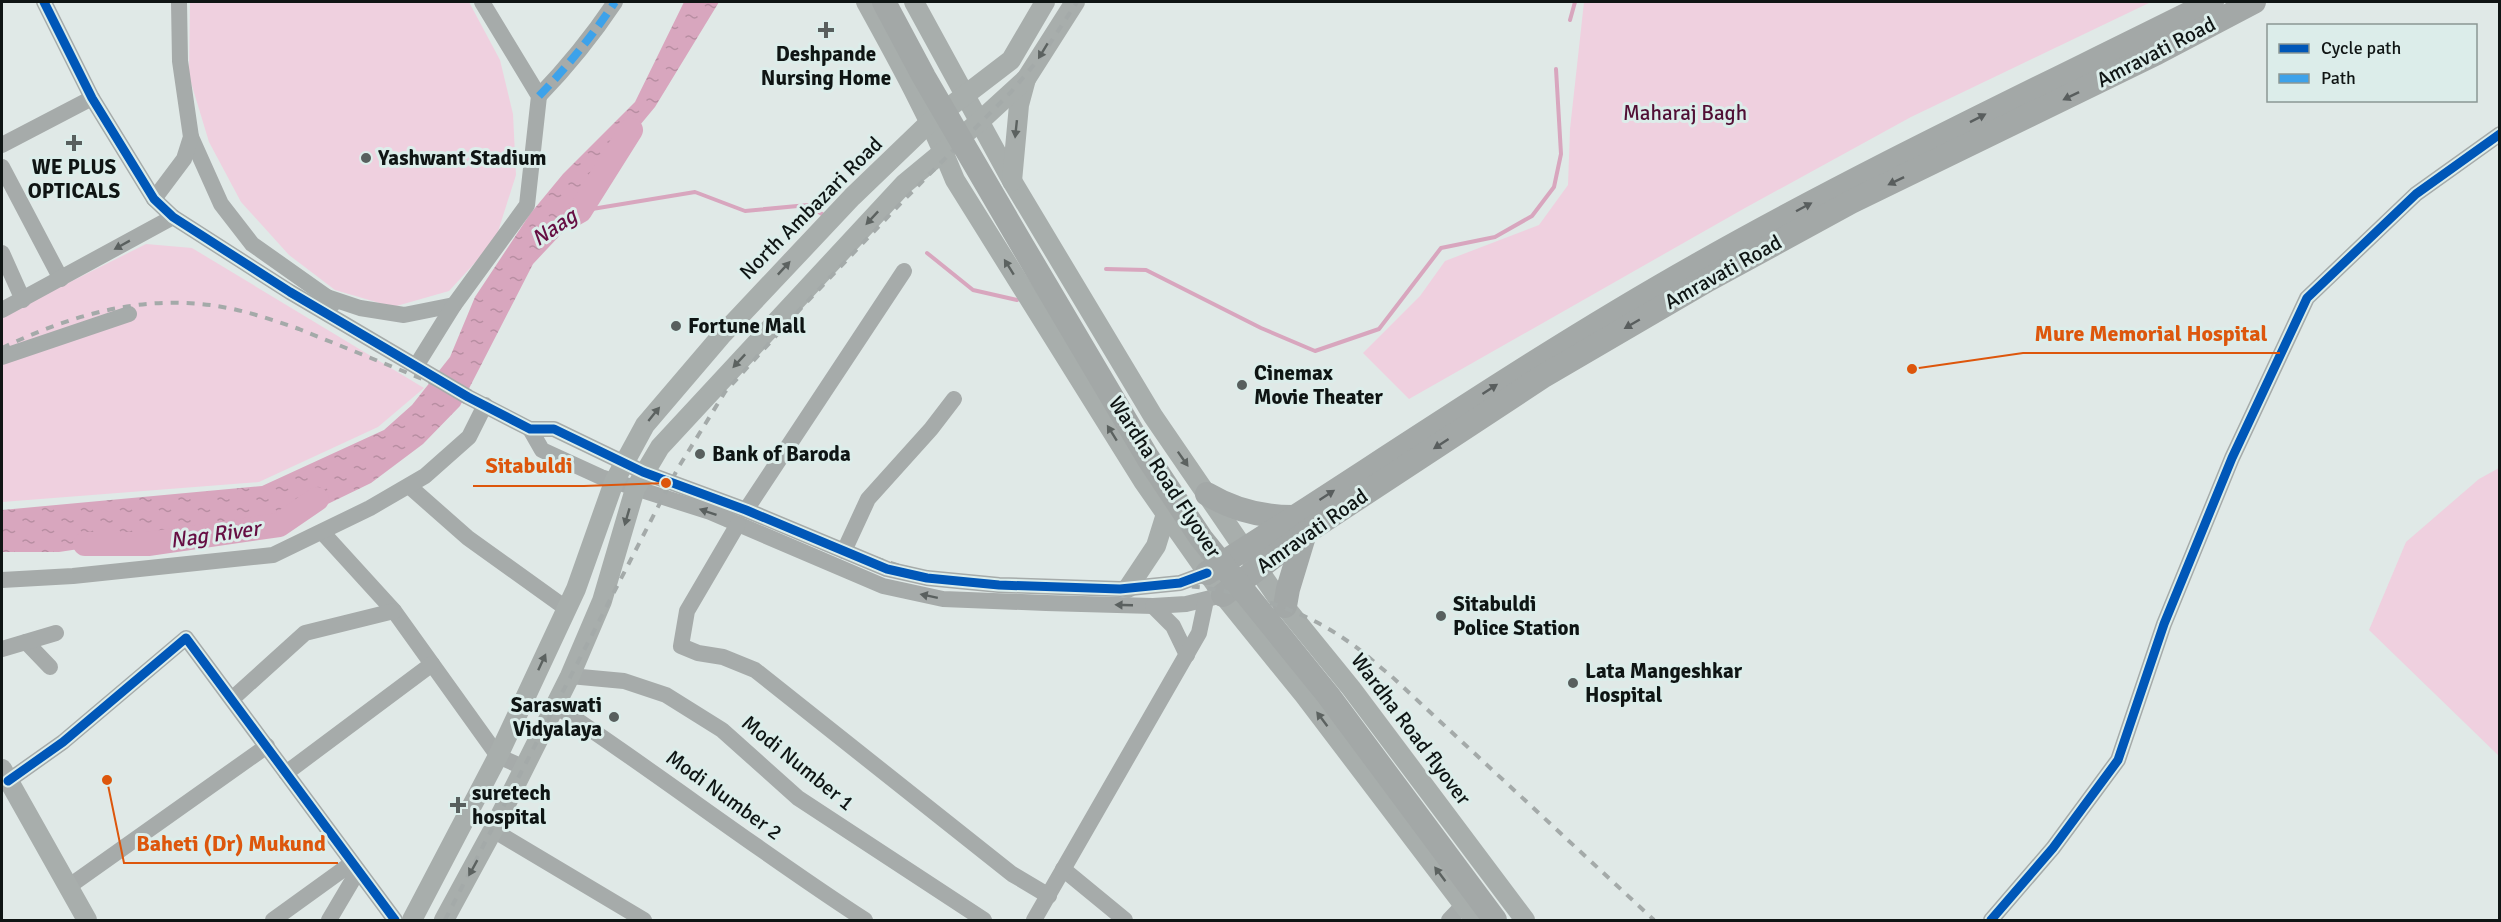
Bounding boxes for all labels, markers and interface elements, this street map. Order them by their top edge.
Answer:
street label: Amravati Road [2092,11,2220,93]
marker: Deshpande Nursing Home [817,21,835,39]
legend [2267,24,2477,102]
text: Cycle path [2321,37,2401,59]
place label: Deshpande Nursing Home [761,41,891,91]
one-way arrow [1038,42,1048,59]
text: Path [2321,67,2356,89]
one-way arrow [2063,91,2080,100]
park label: Maharaj Bagh [1623,100,1747,126]
one-way arrow [1969,113,1986,123]
one-way arrow [1012,120,1021,139]
street label: North Ambazari Road [734,131,888,285]
marker: WE PLUS OPTICALS [65,134,83,152]
place label: Yashwant Stadium [377,145,547,171]
marker: Yashwant Stadium [359,151,373,165]
place label: WE PLUS OPTICALS [28,154,121,204]
one-way arrow [1887,176,1904,185]
water label: Naag [526,201,584,252]
one-way arrow [1796,202,1813,212]
one-way arrow [865,211,879,226]
street label: Amravati Road [1660,229,1786,315]
one-way arrow [113,240,130,250]
one-way arrow [1004,259,1015,275]
one-way arrow [777,262,791,276]
place label: Fortune Mall [688,313,806,339]
callout: Mure Memorial Hospital [2023,313,2280,353]
one-way arrow [1624,318,1640,329]
marker: Fortune Mall [669,319,683,333]
text: Mure Memorial Hospital [2035,320,2268,347]
one-way arrow [732,354,746,369]
place label: Cinemax Movie Theater [1254,360,1384,410]
marker: Cinemax Movie Theater [1235,378,1249,392]
one-way arrow [1482,384,1499,395]
street label: Wardha Road Flyover [1103,391,1227,563]
one-way arrow [648,406,660,421]
one-way arrow [1107,425,1118,441]
one-way arrow [1432,438,1449,449]
place label: Bank of Baroda [712,441,851,467]
callout: Sitabuldi [473,446,584,486]
marker: Bank of Baroda [693,447,707,461]
one-way arrow [1177,451,1189,467]
text: Sitabuldi [485,452,573,479]
street label: Amravati Road [1251,483,1373,579]
one-way arrow [1318,489,1334,501]
one-way arrow [699,507,717,516]
one-way arrow [622,508,631,526]
water label: Nag River [168,514,264,554]
one-way arrow [919,591,938,600]
place label: Sitabuldi Police Station [1453,591,1580,641]
one-way arrow [1114,600,1133,610]
marker: Sitabuldi Police Station [1434,609,1448,623]
street label: Wardha Road flyover [1345,648,1477,810]
one-way arrow [537,653,546,670]
place label: Lata Mangeshkar Hospital [1585,658,1743,708]
marker: Lata Mangeshkar Hospital [1566,676,1580,690]
place label: Saraswati Vidyalaya [511,692,602,742]
marker: Saraswati Vidyalaya [607,710,621,724]
street label: Modi Number 1 [737,710,859,816]
one-way arrow [1316,711,1328,726]
street label: Modi Number 2 [661,744,787,846]
place label: suretech hospital [472,780,551,830]
marker: suretech hospital [449,796,467,814]
callout: Baheti (Dr) Mukund [124,823,338,863]
text: Baheti (Dr) Mukund [136,830,326,857]
one-way arrow [468,859,478,876]
one-way arrow [1434,866,1446,881]

